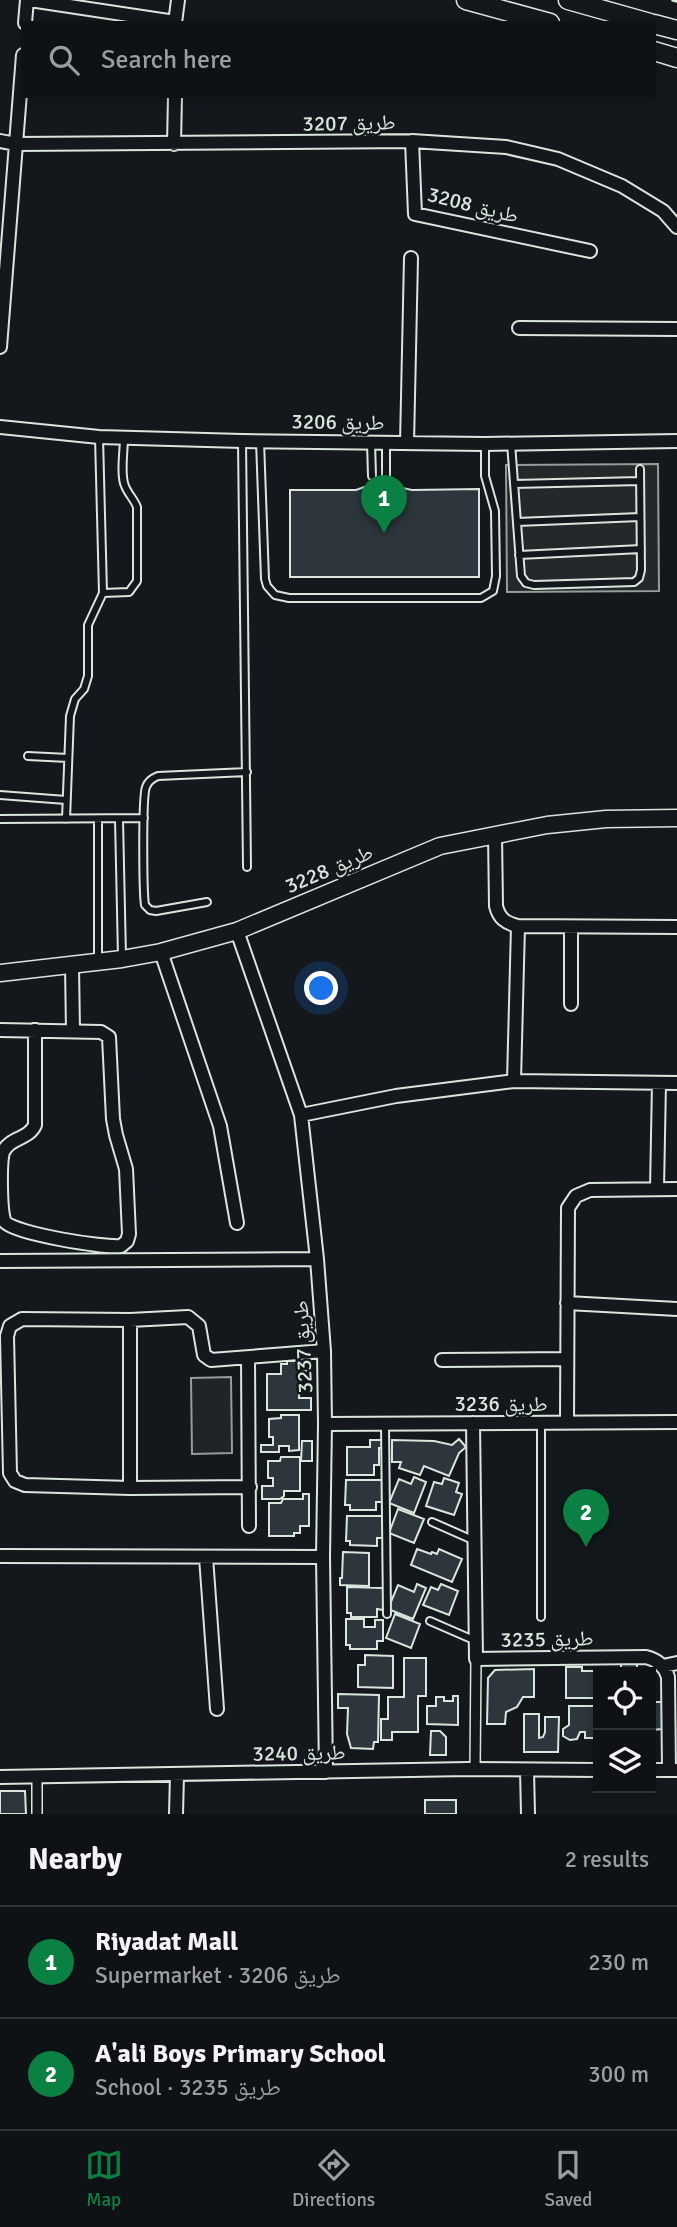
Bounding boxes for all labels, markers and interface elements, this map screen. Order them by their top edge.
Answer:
search box [21,21,656,98]
icon: search [45,41,83,79]
text: Search here [101,44,232,76]
street label: طريق 3207 [302,109,396,137]
street label: طريق 3208 [425,181,521,229]
street label: طريق 3206 [291,408,385,436]
pin: 1 [361,475,407,533]
street label: طريق 3228 [281,839,377,899]
your location [304,971,338,1005]
street label: طريق 3237 [288,1300,318,1394]
street label: طريق 3236 [454,1391,548,1417]
pin: 2 [563,1489,609,1547]
street label: طريق 3235 [500,1625,594,1653]
map controls [593,1667,656,1793]
button: locate [593,1667,656,1730]
button: layers [593,1730,656,1793]
street label: طريق 3240 [252,1739,346,1767]
text: Nearby [28,1841,122,1878]
text: 2 results [565,1845,649,1874]
text: Riyadat Mall [95,1926,238,1958]
text: 1 [45,1948,57,1977]
text: 230 m [588,1948,649,1977]
text: Supermarket · طريق 3206 [95,1961,341,1990]
text: A'ali Boys Primary School [95,2038,386,2070]
text: 2 [45,2060,57,2089]
text: 300 m [588,2060,649,2089]
text: School · طريق 3235 [95,2073,281,2102]
tab: Map [85,2146,123,2212]
tab: Directions [292,2146,375,2212]
tab: Saved [544,2146,592,2212]

